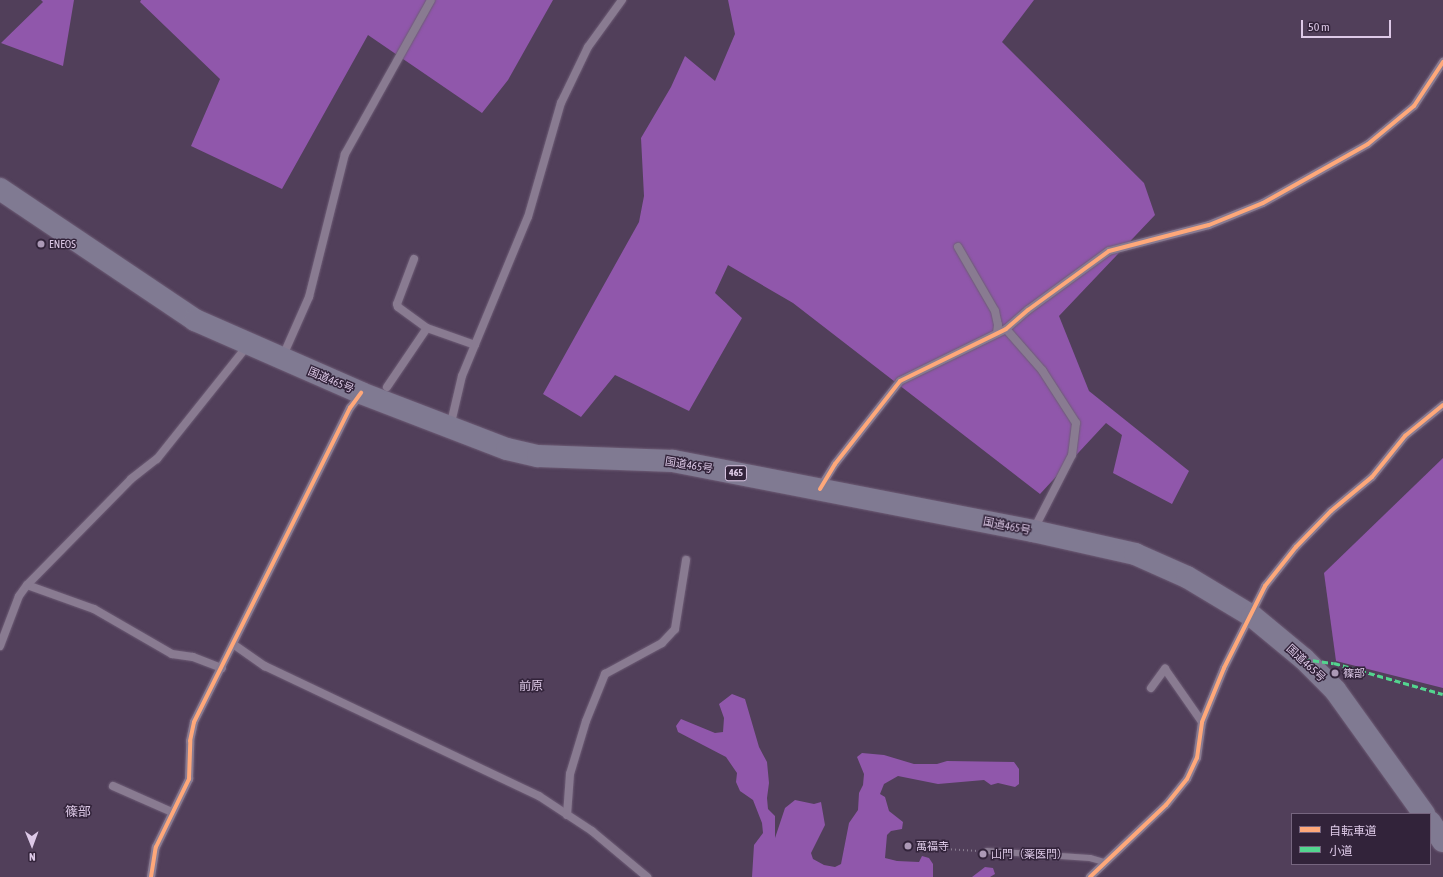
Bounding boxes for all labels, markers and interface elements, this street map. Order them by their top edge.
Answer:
scale bar [1303,12,1393,38]
text: 50 m [1308,20,1330,34]
place label: ENEOS [49,237,76,251]
marker: ENEOS [36,239,46,249]
street label: 国道465号 [306,364,356,396]
street label: 国道465号 [664,455,714,475]
road number: 465 [724,465,748,481]
street label: 国道465号 [982,515,1032,537]
street label: 国道465号 [1284,642,1328,684]
place label: 篠部 [1343,666,1365,680]
marker: 篠部 [1330,668,1340,678]
district label: 前原 [519,680,543,694]
district label: 篠部 [65,804,91,820]
legend [1291,813,1431,865]
text: 自転車道 [1329,824,1377,838]
north arrow [12,825,52,865]
place label: 萬福寺 [916,839,949,853]
marker: 萬福寺 [903,841,913,851]
text: 小道 [1329,844,1353,858]
place label: 山門（薬医門） [991,847,1068,861]
marker: 山門（薬医門） [978,849,988,859]
text: N [29,851,36,863]

